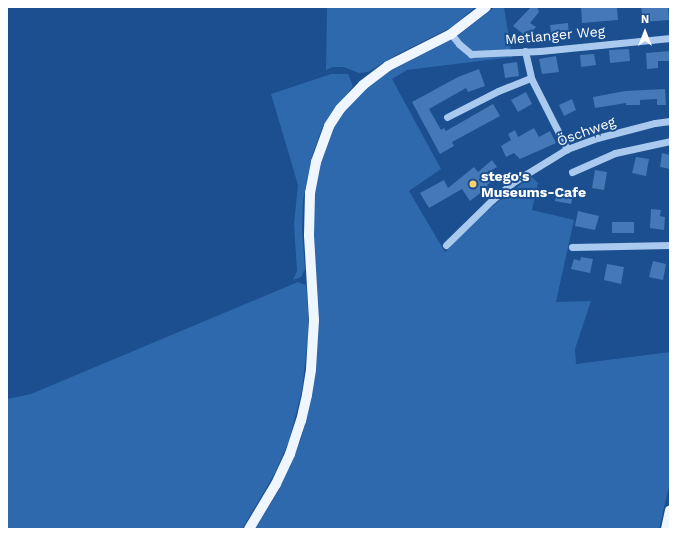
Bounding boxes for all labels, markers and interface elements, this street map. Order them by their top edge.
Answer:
north arrow [625,12,665,52]
text: N [641,13,649,26]
street label: Metlanger Weg [504,22,606,48]
street label: Öschweg [554,113,618,149]
place label: stego's Museums-Cafe [481,168,586,200]
marker: stego's Museums-Cafe [468,179,478,189]

